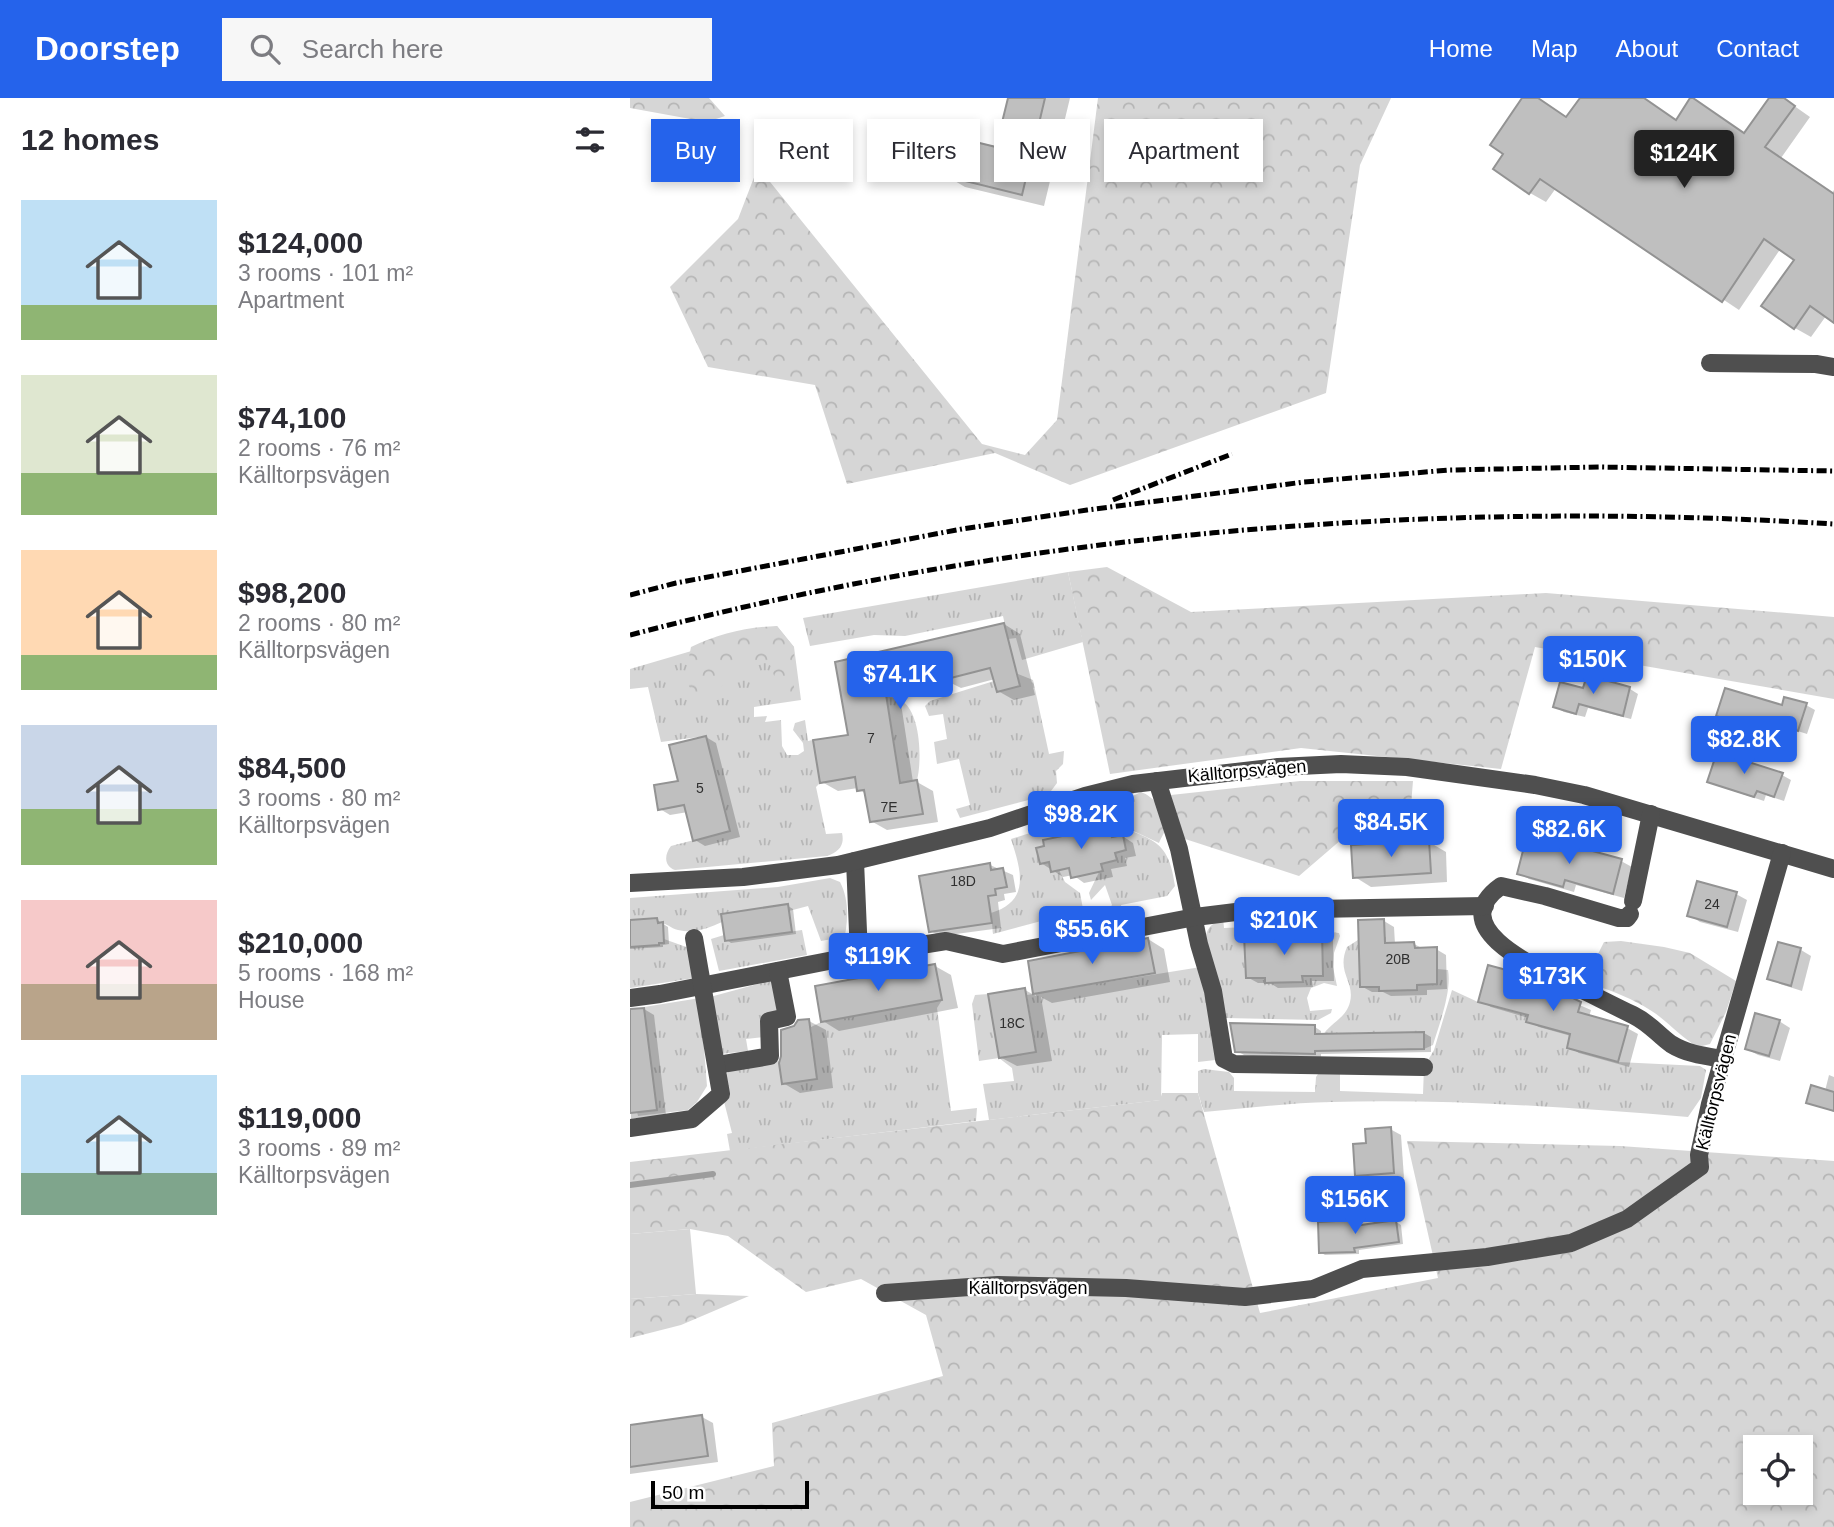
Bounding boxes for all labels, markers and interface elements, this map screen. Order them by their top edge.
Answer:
search box [222,18,712,81]
text: Doorstep [35,30,180,67]
icon: search [246,30,284,68]
text: Search here [302,34,444,64]
text: Home [1429,35,1493,62]
text: Map [1531,35,1578,62]
text: About [1616,35,1678,62]
text: Contact [1716,35,1799,62]
chip: Buy [651,119,740,182]
chip: Rent [754,119,853,182]
chip: Filters [867,119,980,182]
chip: New [994,119,1090,182]
chip: Apartment [1104,119,1263,182]
icon: filters [571,121,609,159]
text: 12 homes [21,123,159,156]
pin: $124K [1635,130,1733,190]
text: $124K [1650,140,1718,166]
text: $124,000 [238,226,363,259]
icon: home [77,228,161,312]
text: 3 rooms · 101 m² [238,260,413,286]
text: Apartment [238,287,344,313]
text: $74,100 [238,401,346,434]
icon: home [77,403,161,487]
text: 2 rooms · 76 m² [238,435,400,461]
text: Källtorpsvägen [238,462,390,488]
text: $98,200 [238,576,346,609]
icon: home [77,578,161,662]
text: 2 rooms · 80 m² [238,610,400,636]
pin: $150K [1544,636,1642,696]
text: Källtorpsvägen [238,637,390,663]
text: $150K [1559,646,1627,672]
pin: $74.1K [843,652,957,711]
text: $74.1K [863,661,937,687]
pin: $82.8K [1687,716,1801,776]
text: $82.8K [1707,726,1781,752]
house number: 7 [867,730,875,746]
text: $84,500 [238,751,346,784]
icon: home [77,753,161,837]
street label: Källtorpsvägen [1187,756,1307,786]
house number: 5 [696,780,704,796]
text: 3 rooms · 80 m² [238,785,400,811]
pin: $98.2K [1024,792,1138,851]
house number: 7E [880,799,898,815]
pin: $84.5K [1334,800,1448,859]
text: $98.2K [1044,801,1118,827]
pin: $82.6K [1512,806,1626,866]
text: $84.5K [1354,809,1428,835]
text: Källtorpsvägen [238,812,390,838]
text: $82.6K [1532,816,1606,842]
house number: 18D [950,873,976,889]
house number: 24 [1704,896,1720,912]
pin: $210K [1235,898,1333,957]
pin: $55.6K [1035,906,1149,966]
text: $210K [1250,907,1318,933]
text: $55.6K [1055,916,1129,942]
text: $210,000 [238,926,363,959]
icon: home [77,928,161,1012]
pin: $119K [829,934,927,993]
text: $119K [845,943,911,969]
house number: 20B [1386,951,1410,967]
pin: $173K [1504,954,1602,1013]
text: 5 rooms · 168 m² [238,960,413,986]
text: $173K [1519,963,1587,989]
text: House [238,987,304,1013]
house number: 18C [999,1015,1025,1031]
street label: Källtorpsvägen [1692,1032,1740,1152]
text: $119,000 [238,1101,361,1134]
icon: home [77,1103,161,1187]
text: 3 rooms · 89 m² [238,1135,400,1161]
text: Källtorpsvägen [238,1162,390,1188]
pin: $156K [1306,1176,1404,1236]
text: $156K [1321,1186,1389,1212]
street label: Källtorpsvägen [968,1278,1088,1298]
map controls [1743,1435,1813,1505]
button: locate [1743,1435,1813,1505]
scale bar [651,1478,808,1510]
text: 50 m [662,1482,704,1503]

